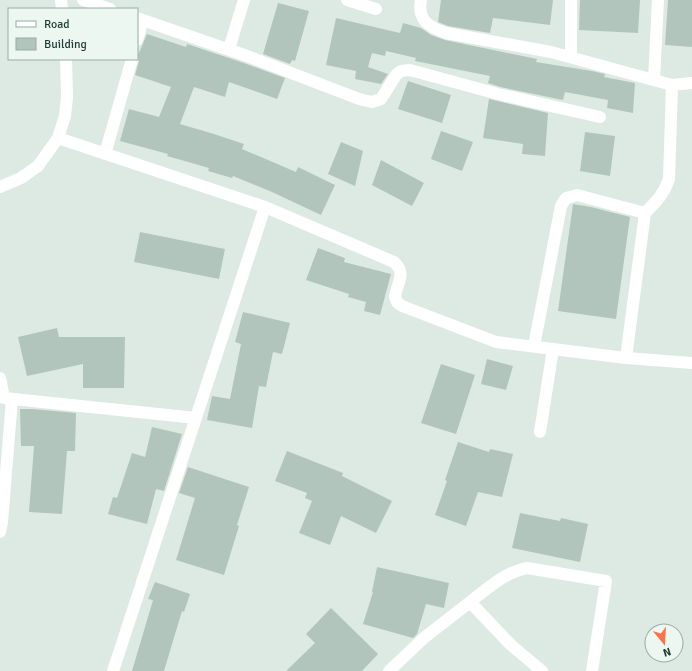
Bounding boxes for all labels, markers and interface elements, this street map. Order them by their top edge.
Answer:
legend [8,8,138,60]
text: Road [44,17,70,32]
text: Building [44,37,87,52]
north arrow [644,623,684,663]
text: N [661,645,673,659]

